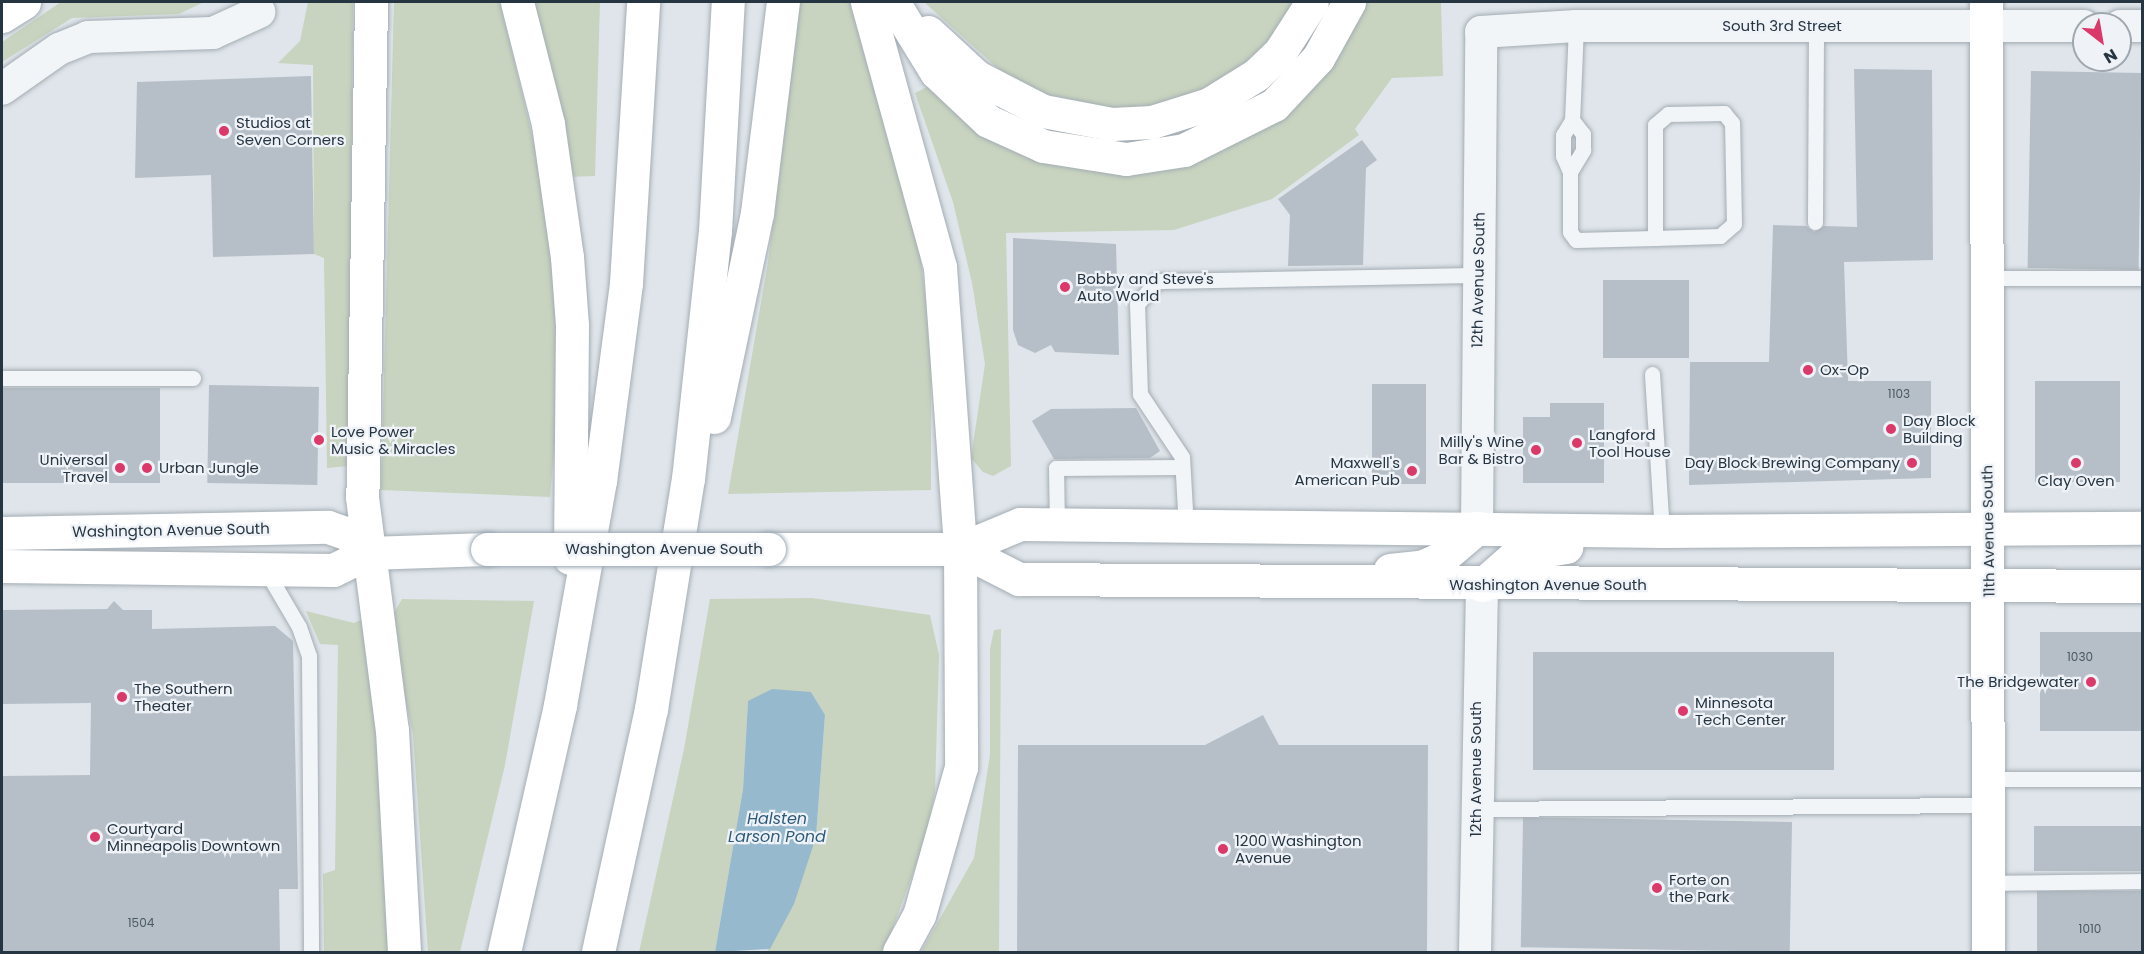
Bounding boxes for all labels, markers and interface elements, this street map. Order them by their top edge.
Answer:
north arrow [2072,12,2132,72]
street label: South 3rd Street [1722,17,1842,35]
text: N [2099,43,2122,69]
place label: Studios at Seven Corners [236,113,345,148]
marker: Studios at Seven Corners [217,124,231,138]
street label: 12th Avenue South [1468,212,1488,348]
place label: Bobby and Steve's Auto World [1077,269,1214,304]
marker: Bobby and Steve's Auto World [1058,280,1072,294]
place label: Ox-Op [1820,361,1869,379]
marker: Ox-Op [1801,363,1815,377]
house number: 1103 [1888,387,1910,401]
place label: Day Block Building [1903,411,1976,446]
place label: Love Power Music & Miracles [331,422,455,457]
marker: Day Block Building [1884,422,1898,436]
place label: Langford Tool House [1589,425,1671,460]
place label: Milly's Wine Bar & Bistro [1439,432,1524,467]
marker: Love Power Music & Miracles [312,433,326,447]
marker: Langford Tool House [1570,436,1584,450]
marker: Milly's Wine Bar & Bistro [1529,443,1543,457]
place label: Universal Travel [40,450,108,485]
place label: Maxwell's American Pub [1295,453,1400,488]
place label: Day Block Brewing Company [1685,454,1900,472]
marker: Day Block Brewing Company [1905,456,1919,470]
marker: Clay Oven [2069,456,2083,470]
place label: Urban Jungle [159,459,259,477]
marker: Universal Travel [113,461,127,475]
marker: Urban Jungle [140,461,154,475]
marker: Maxwell's American Pub [1405,464,1419,478]
street label: 11th Avenue South [1978,465,1998,597]
place label: Clay Oven [2038,472,2114,490]
street label: Washington Avenue South [72,519,270,541]
street label: Washington Avenue South [565,540,763,558]
street label: Washington Avenue South [1449,576,1647,594]
house number: 1030 [2067,650,2093,664]
place label: The Bridgewater [1957,673,2079,691]
marker: The Bridgewater [2084,675,2098,689]
place label: The Southern Theater [134,679,233,714]
marker: The Southern Theater [115,690,129,704]
place label: Minnesota Tech Center [1695,693,1786,728]
street label: 12th Avenue South [1467,701,1485,837]
marker: Minnesota Tech Center [1676,704,1690,718]
water label: Halsten Larson Pond [728,809,826,847]
place label: Courtyard Minneapolis Downtown [107,819,280,854]
marker: Courtyard Minneapolis Downtown [88,830,102,844]
place label: 1200 Washington Avenue [1235,831,1362,866]
marker: 1200 Washington Avenue [1216,842,1230,856]
place label: Forte on the Park [1669,870,1730,905]
marker: Forte on the Park [1650,881,1664,895]
house number: 1504 [128,916,154,930]
house number: 1010 [2079,922,2101,936]

